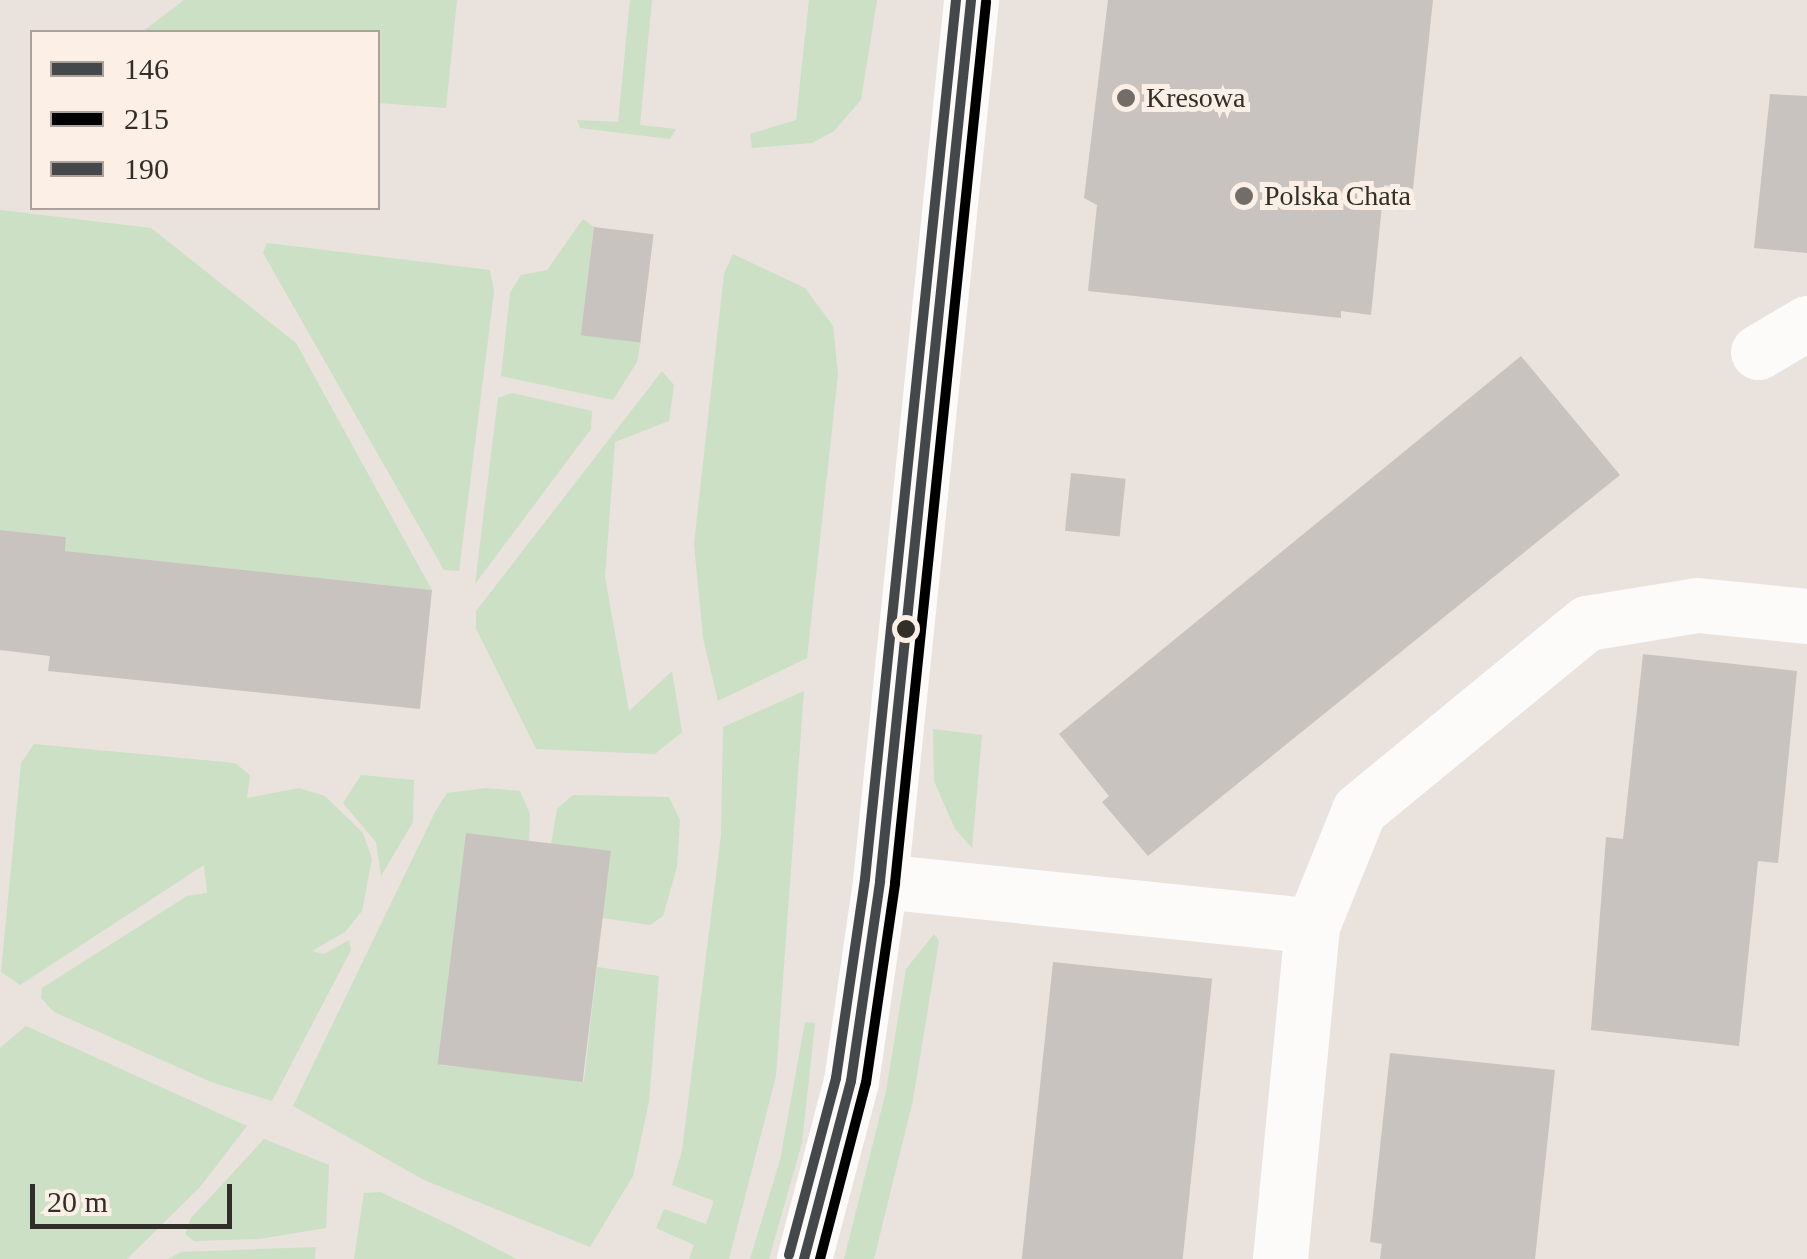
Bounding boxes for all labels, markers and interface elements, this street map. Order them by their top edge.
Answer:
legend [30,30,380,210]
text: 146 [124,52,169,85]
place label: Kresowa [1146,81,1246,115]
marker: Kresowa [1115,87,1137,109]
text: 215 [124,102,169,135]
text: 190 [124,152,169,185]
place label: Polska Chata [1264,179,1411,213]
marker: Polska Chata [1233,185,1255,207]
unlabelled marker [896,619,916,639]
scale bar [35,1164,238,1226]
text: 20 m [47,1185,108,1218]

